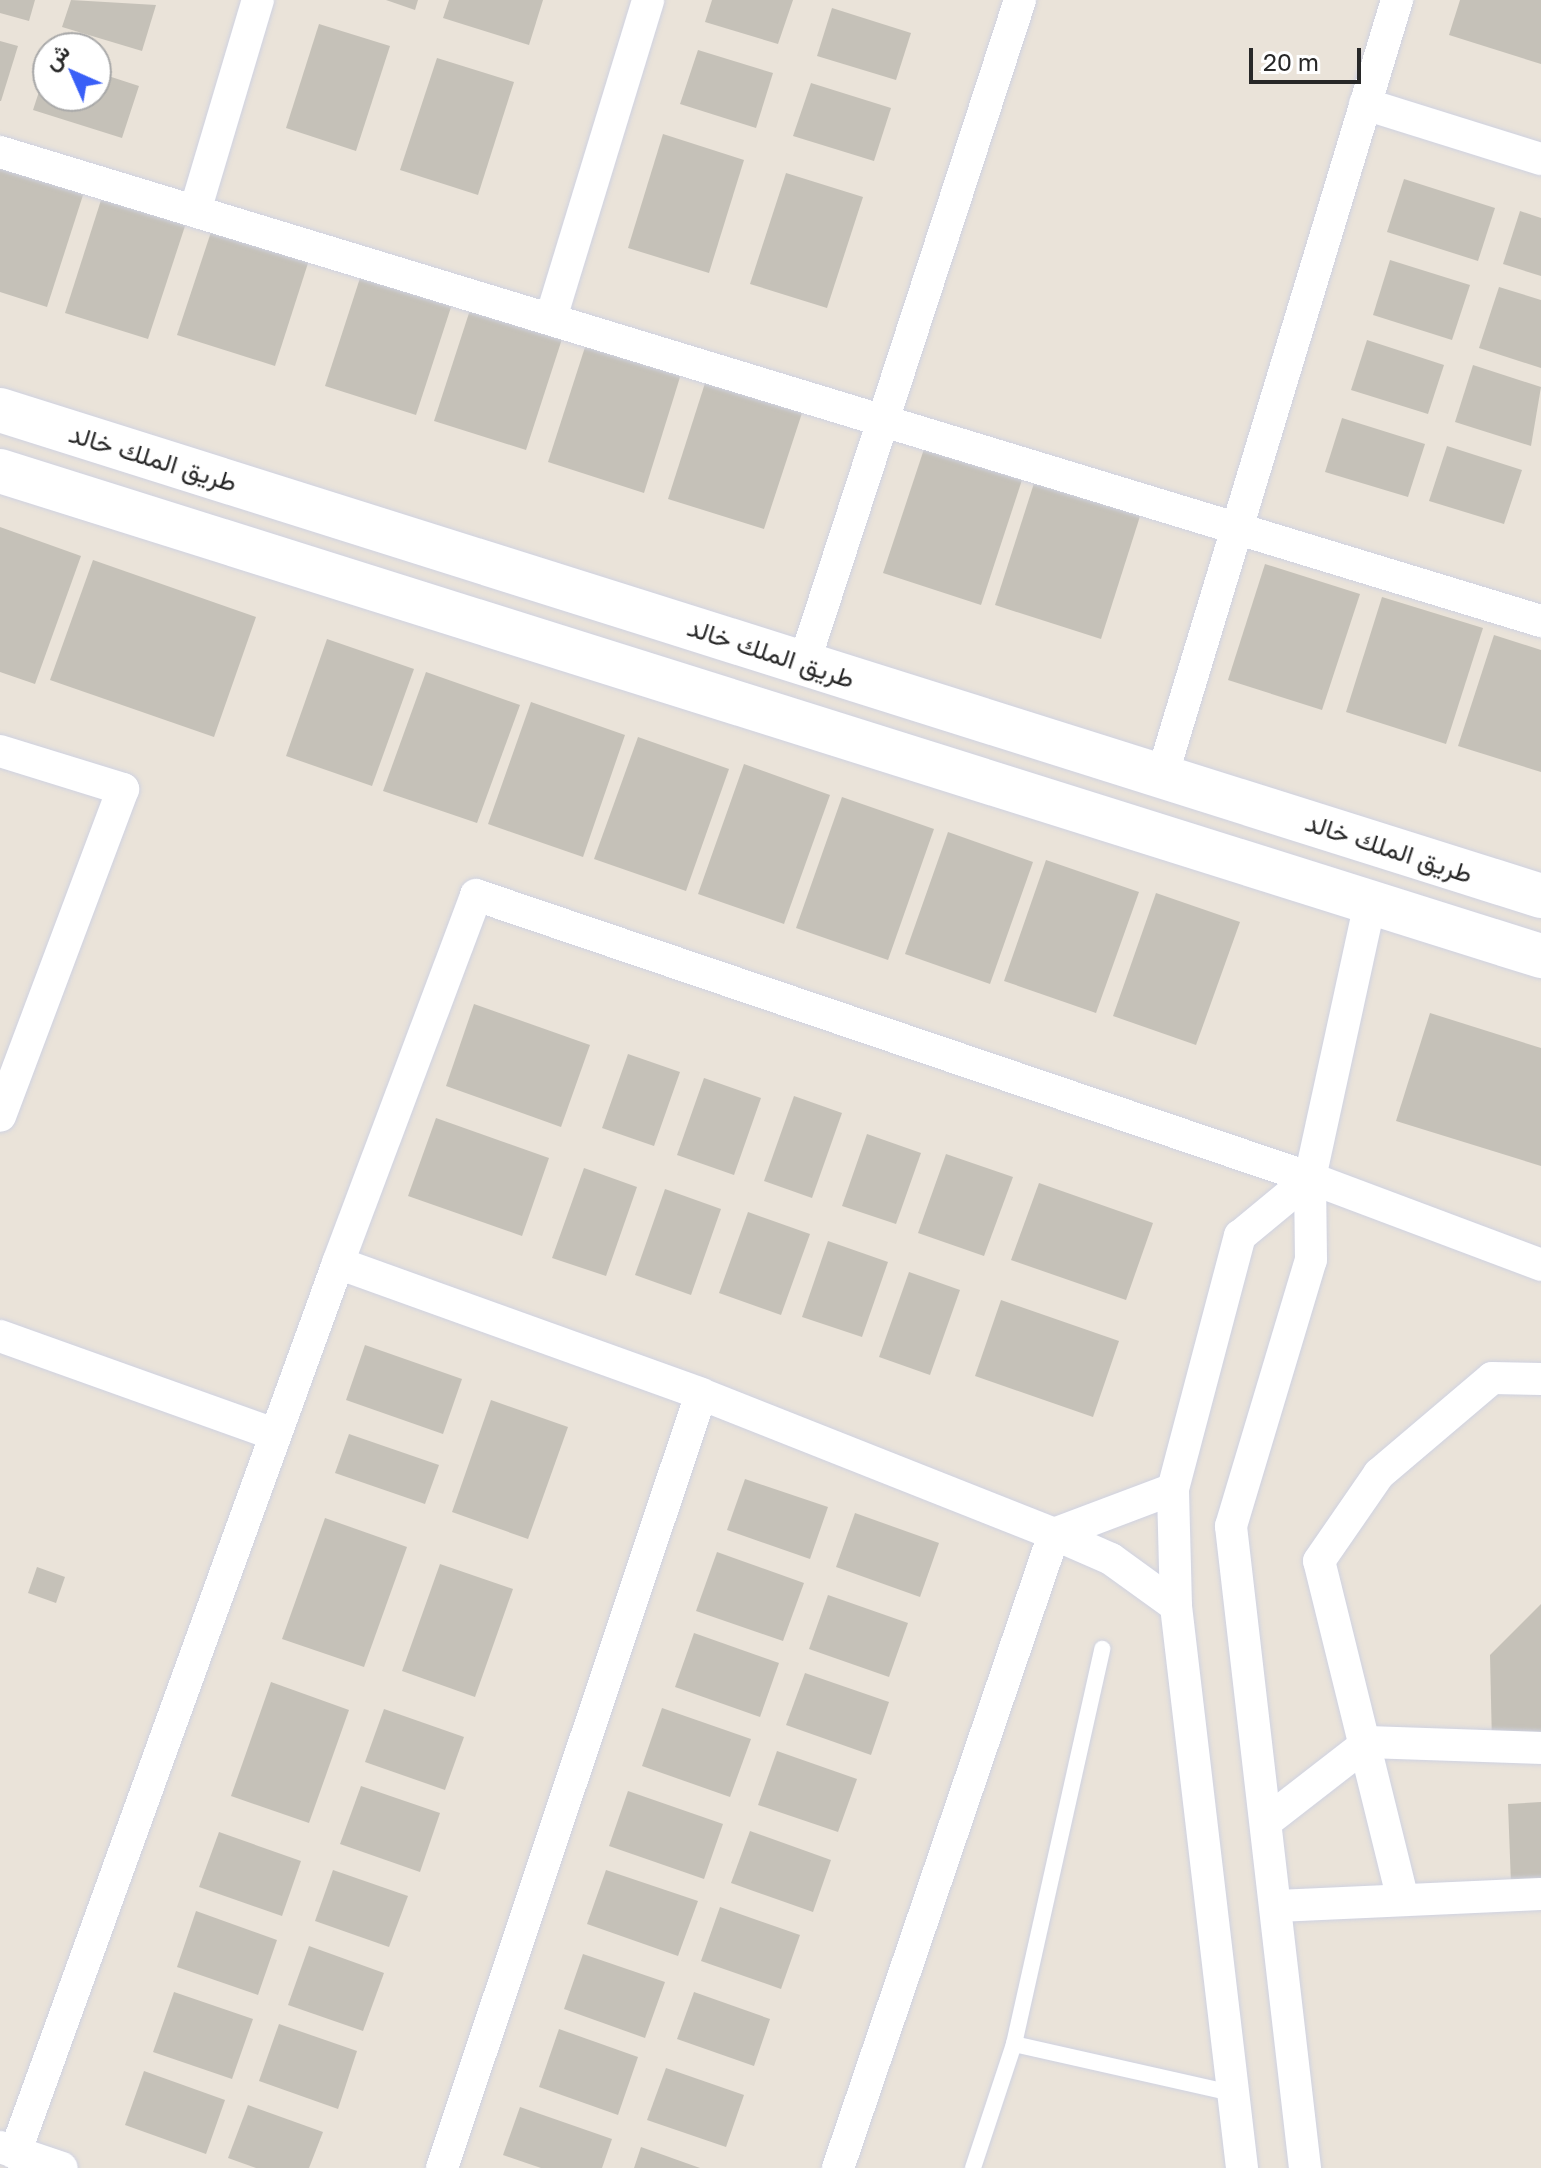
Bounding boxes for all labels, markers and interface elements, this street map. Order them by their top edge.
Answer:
north arrow [32,32,112,112]
scale bar [1253,32,1365,82]
text: ش [37,37,75,75]
text: 20 m [1263,47,1319,76]
street label: طريق الملك خالد [65,418,241,498]
street label: طريق الملك خالد [683,611,859,695]
street label: طريق الملك خالد [1301,806,1477,890]

